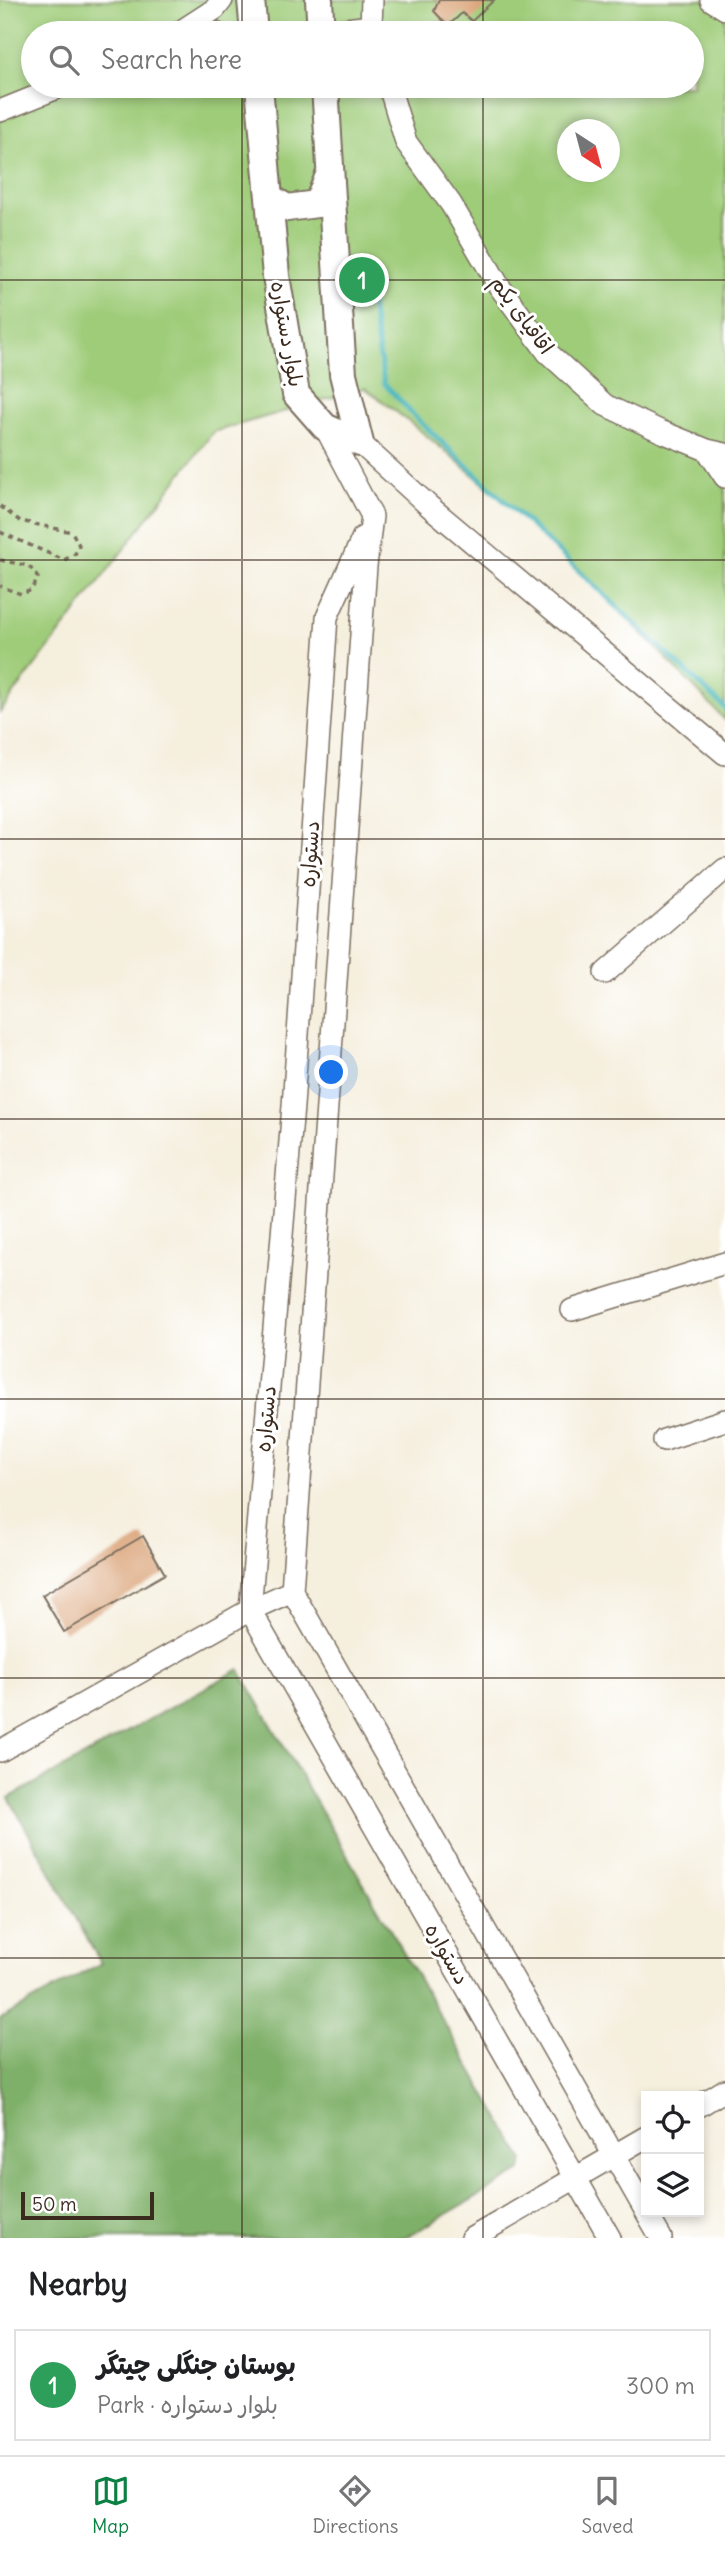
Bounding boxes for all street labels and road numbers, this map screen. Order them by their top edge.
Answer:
street label: اقاقیای یکم [482,270,560,361]
street label: بلوار دستواره [265,279,310,389]
street label: دستواره [294,820,325,888]
street label: دستواره [249,1385,282,1453]
street label: دستواره [419,1918,476,1989]

